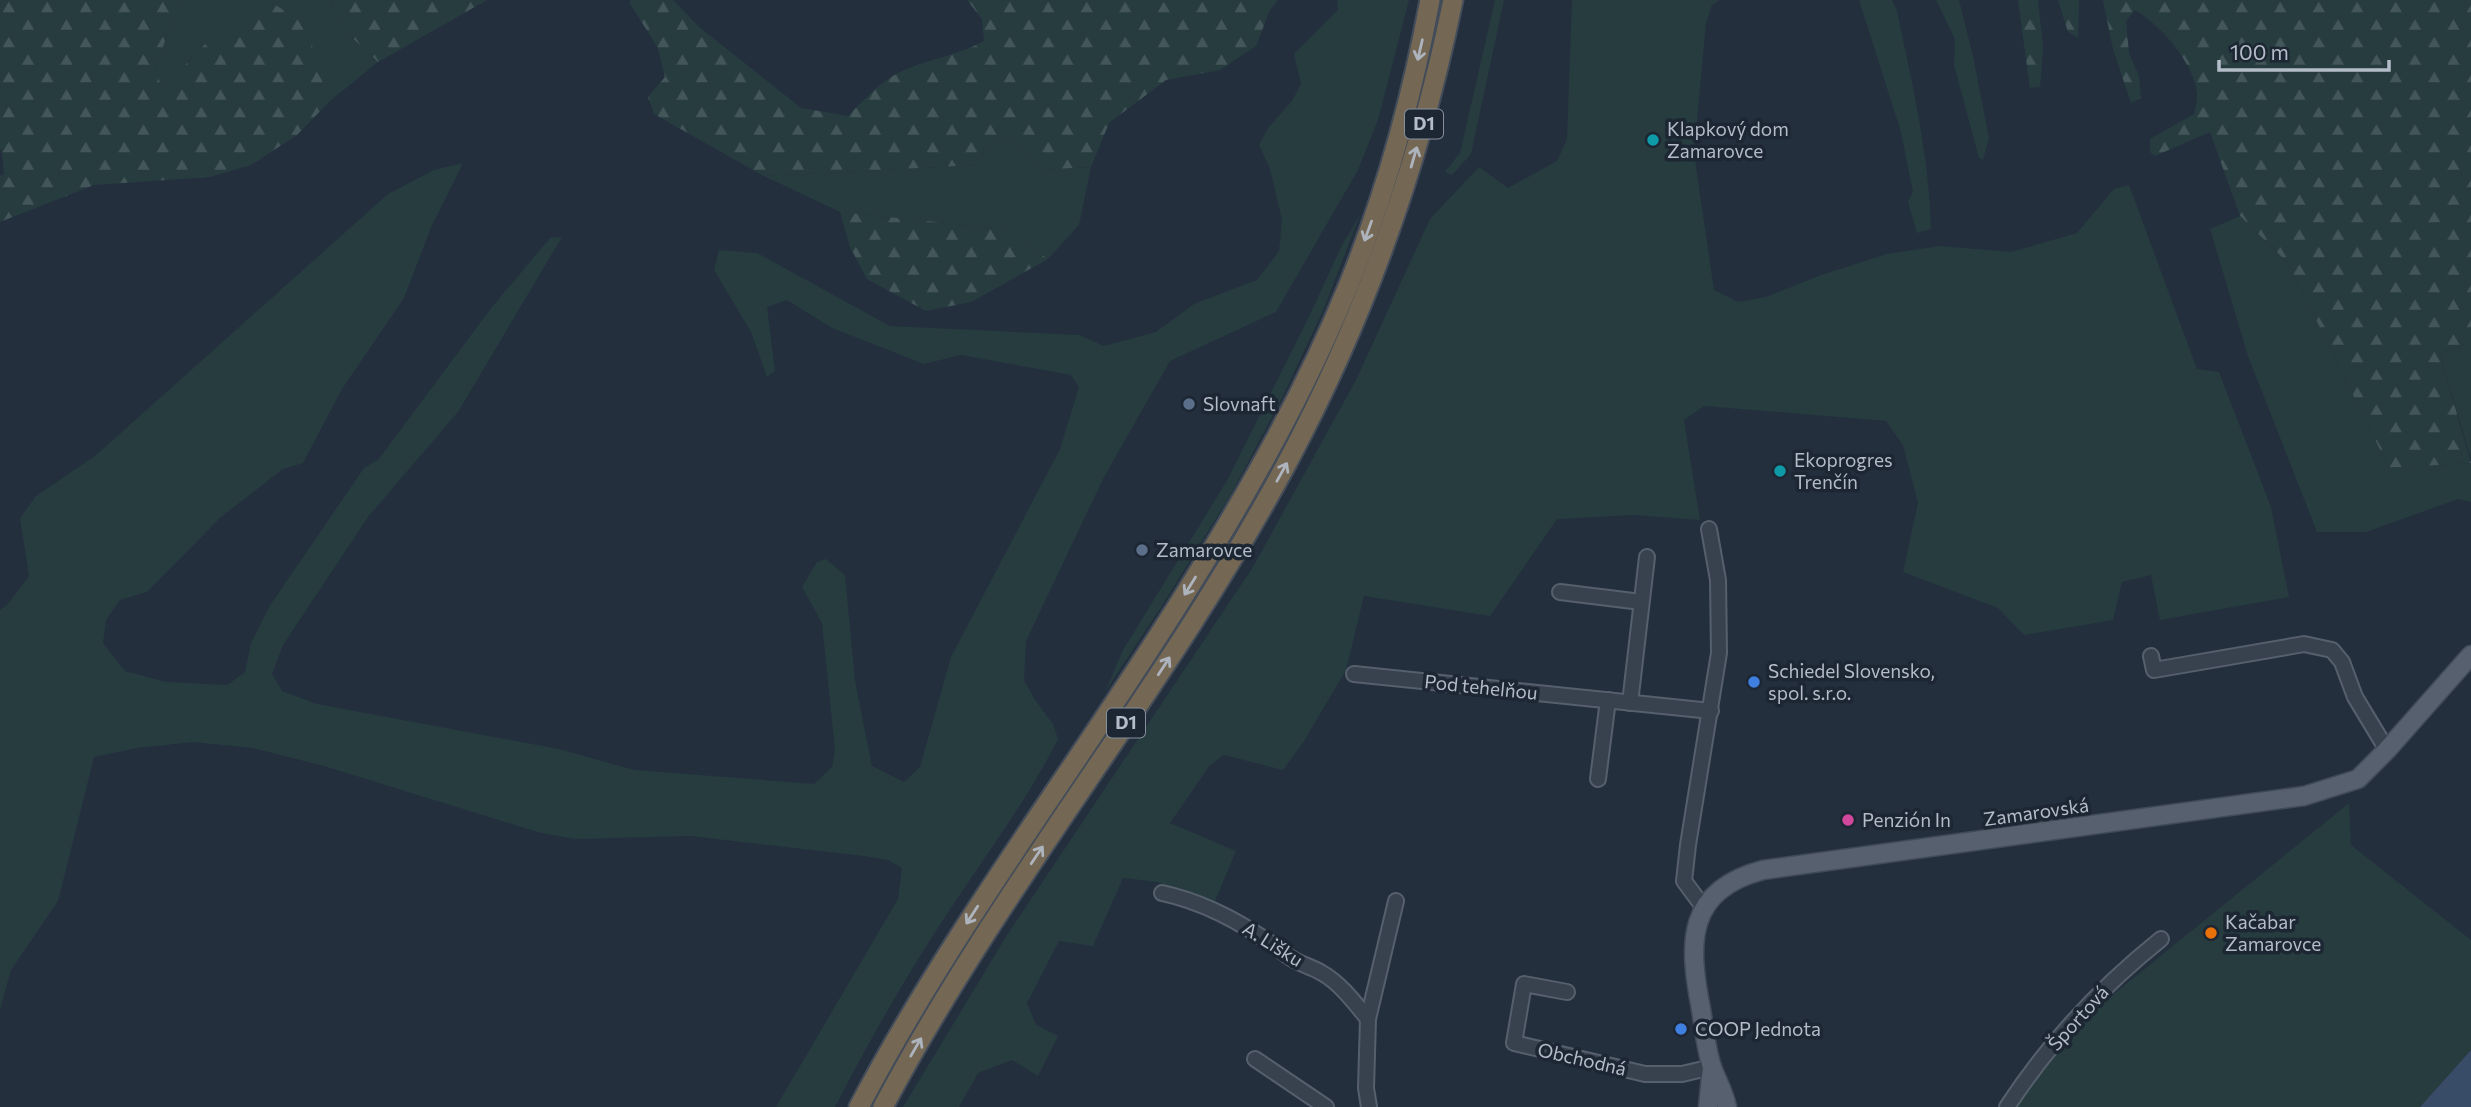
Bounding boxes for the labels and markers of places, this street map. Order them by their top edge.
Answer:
place label: Klapkový dom Zamarovce [1667,117,1789,162]
marker: Klapkový dom Zamarovce [1645,132,1661,148]
place label: Slovnaft [1203,392,1276,415]
marker: Slovnaft [1181,396,1197,412]
place label: Ekoprogres Trenčín [1794,448,1893,493]
marker: Ekoprogres Trenčín [1772,463,1788,479]
place label: Zamarovce [1156,538,1252,561]
marker: Zamarovce [1134,542,1150,558]
place label: Schiedel Slovensko, spol. s.r.o. [1768,659,1935,704]
marker: Schiedel Slovensko, spol. s.r.o. [1746,674,1762,690]
place label: Penzión In [1862,808,1951,831]
marker: Penzión In [1840,812,1856,828]
place label: Kačabar Zamarovce [2225,910,2321,955]
marker: Kačabar Zamarovce [2203,925,2219,941]
place label: COOP Jednota [1695,1017,1821,1040]
marker: COOP Jednota [1673,1021,1689,1037]

